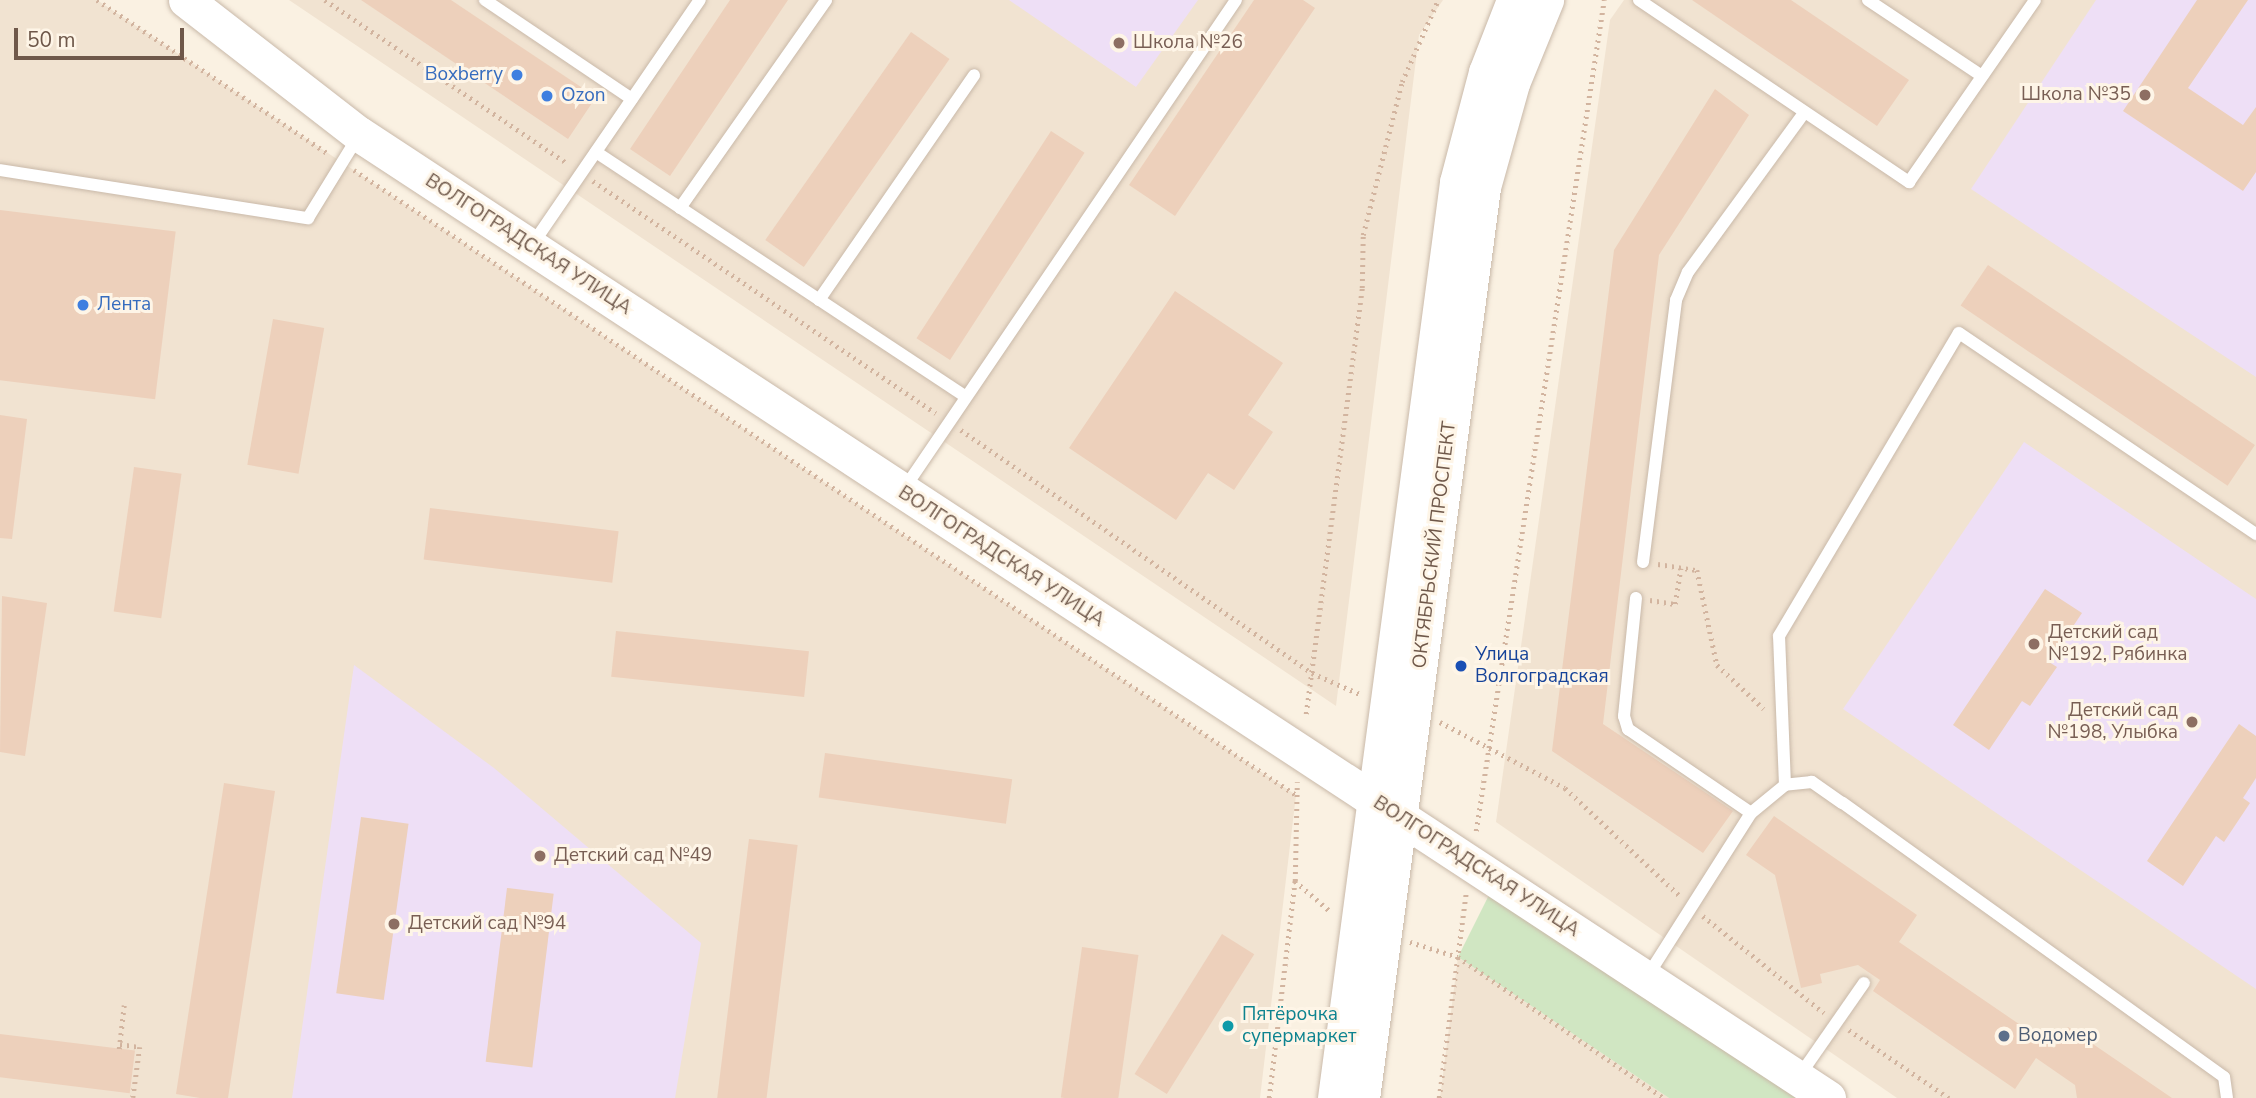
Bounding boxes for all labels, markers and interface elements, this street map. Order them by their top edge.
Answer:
scale bar [18,14,187,58]
text: 50 m [27,26,76,54]
place label: Школа №26 [1133,32,1243,54]
marker: Школа №26 [1111,35,1127,51]
place label: Boxberry [425,64,503,86]
marker: Boxberry [509,67,525,83]
place label: Школа №35 [2021,84,2131,106]
place label: Ozon [561,85,606,107]
marker: Школа №35 [2137,87,2153,103]
marker: Ozon [539,88,555,104]
street label: ВОЛГОГРАДСКАЯ УЛИЦА [421,170,635,320]
place label: Лента [97,294,151,316]
marker: Лента [75,297,91,313]
street label: ОКТЯБРЬСКИЙ ПРОСПЕКТ [1409,420,1461,670]
street label: ВОЛГОГРАДСКАЯ УЛИЦА [894,482,1108,632]
place label: Детский сад №192, Рябинка [2048,622,2187,666]
marker: Детский сад №192, Рябинка [2026,636,2042,652]
place label: Улица Волгоградская [1475,644,1609,688]
marker: Улица Волгоградская [1453,658,1469,674]
place label: Детский сад №198, Улыбка [2048,700,2178,744]
marker: Детский сад №198, Улыбка [2184,714,2200,730]
street label: ВОЛГОГРАДСКАЯ УЛИЦА [1369,792,1583,942]
place label: Детский сад №49 [554,845,712,867]
marker: Детский сад №49 [532,848,548,864]
place label: Детский сад №94 [408,913,566,935]
marker: Детский сад №94 [386,916,402,932]
place label: Пятёрочка супермаркет [1242,1004,1356,1048]
marker: Пятёрочка супермаркет [1220,1018,1236,1034]
place label: Водомер [2018,1025,2098,1047]
marker: Водомер [1996,1028,2012,1044]

